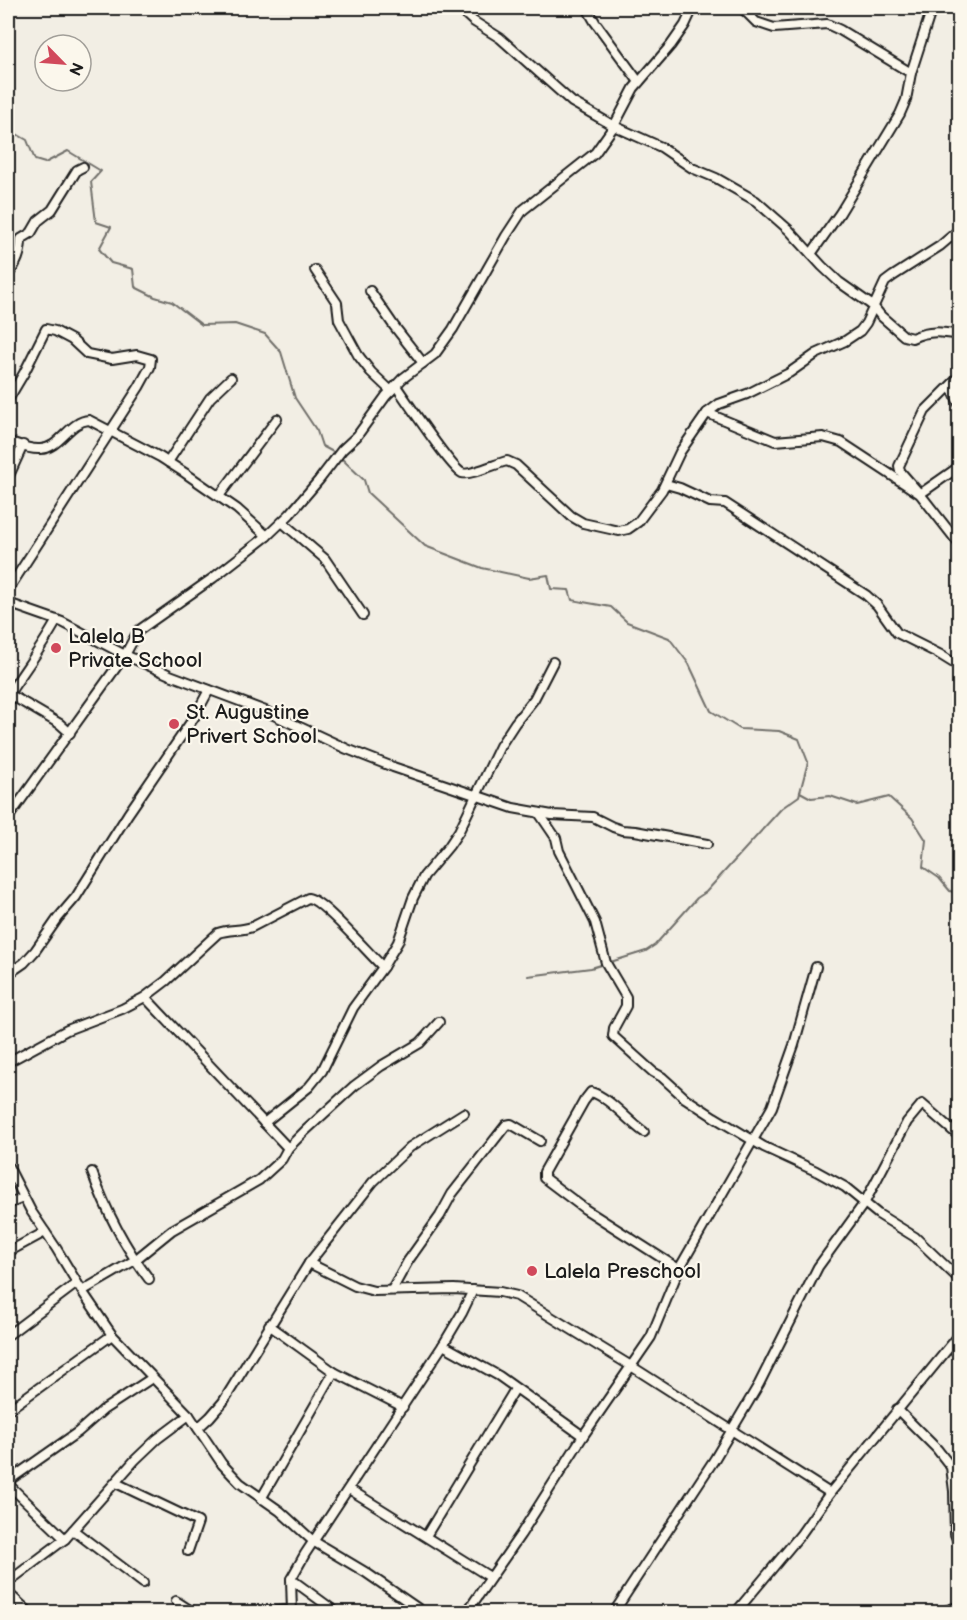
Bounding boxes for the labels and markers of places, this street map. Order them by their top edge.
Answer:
place label: Lalela B Private School [68,624,202,673]
marker: Lalela B Private School [49,641,63,655]
place label: St. Augustine Privert School [186,700,317,749]
marker: St. Augustine Privert School [167,717,181,731]
place label: Lalela Preschool [544,1259,701,1284]
marker: Lalela Preschool [525,1264,539,1278]

